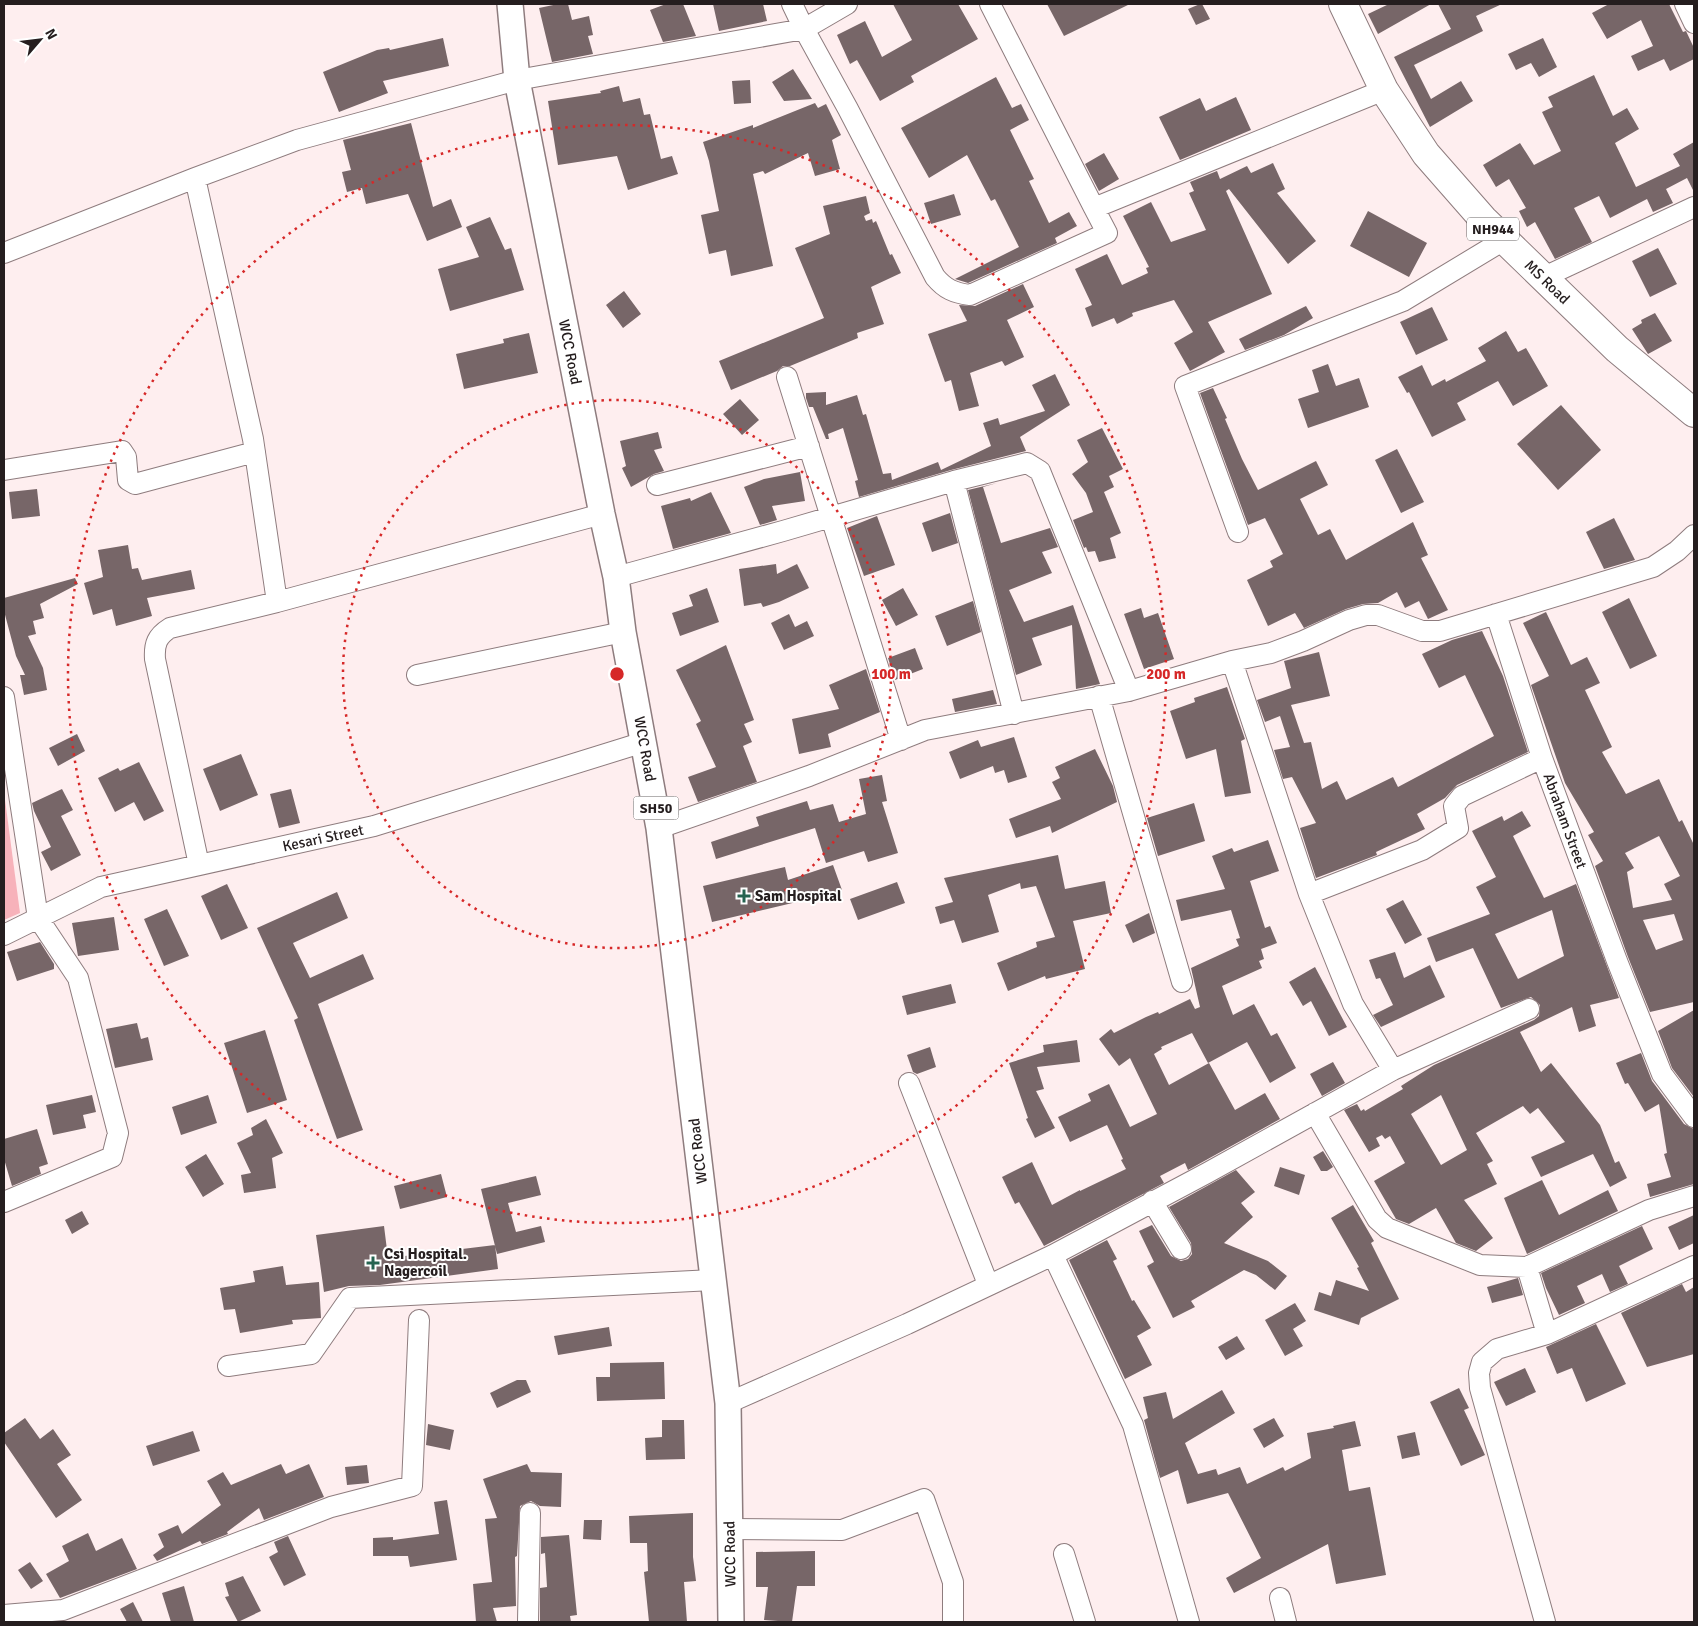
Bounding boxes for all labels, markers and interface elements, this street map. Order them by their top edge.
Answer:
north arrow [15,15,65,65]
text: N [41,26,61,42]
road number: NH944 [1467,218,1519,240]
street label: MS Road [1521,256,1573,308]
street label: WCC Road [555,318,585,386]
centre of rings [608,665,626,683]
text: 100 m [871,665,911,683]
text: 200 m [1146,665,1186,683]
street label: WCC Road [630,715,660,783]
street label: Abraham Street [1539,771,1591,871]
road number: SH50 [634,796,678,820]
street label: Kesari Street [281,821,365,855]
place label: Sam Hospital [755,887,842,905]
marker: Sam Hospital [737,889,751,903]
street label: WCC Road [685,1117,711,1185]
place label: Csi Hospital. Nagercoil [384,1245,467,1280]
marker: Csi Hospital. Nagercoil [366,1256,380,1270]
street label: WCC Road [720,1521,740,1587]

